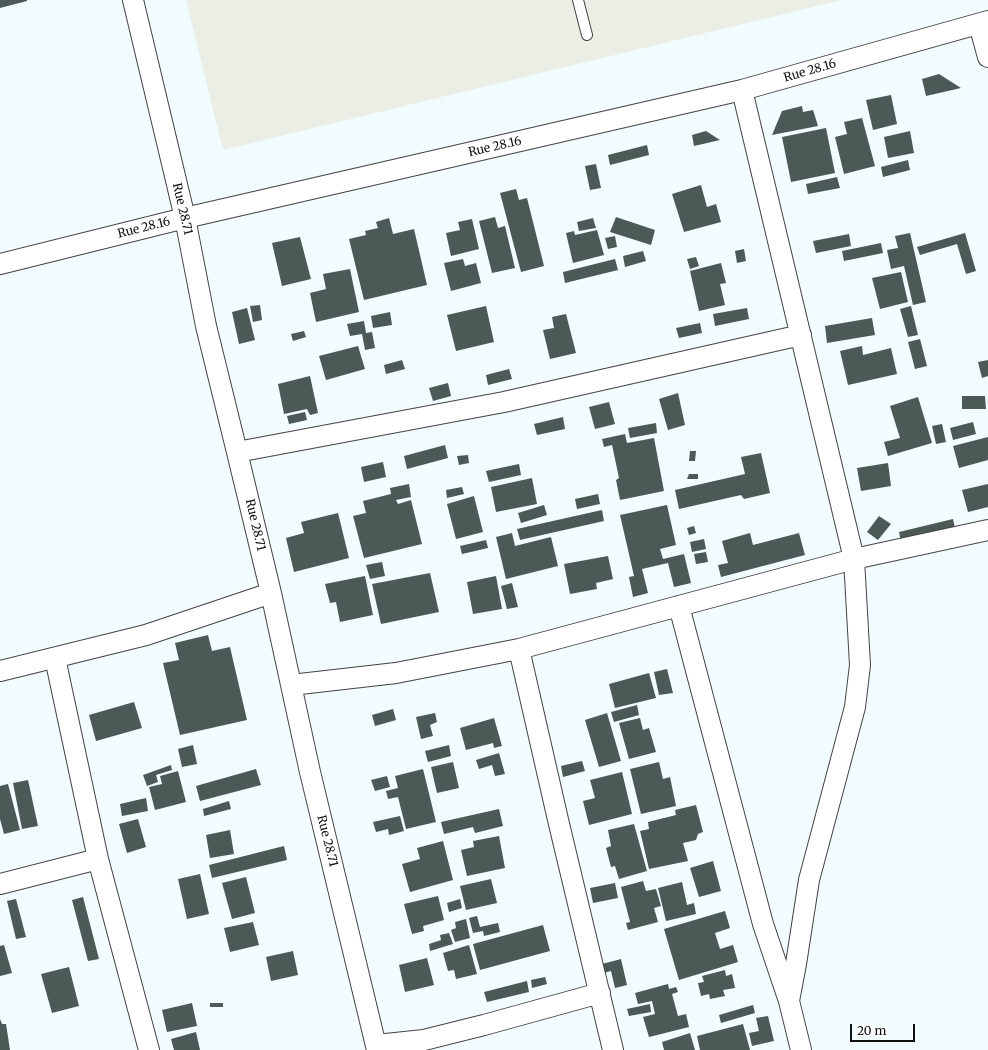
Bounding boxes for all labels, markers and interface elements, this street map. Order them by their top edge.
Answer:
street label: Rue 28.16 [782,57,838,85]
street label: Rue 28.16 [467,134,523,160]
street label: Rue 28.71 [169,182,195,236]
street label: Rue 28.16 [116,215,172,241]
street label: Rue 28.71 [242,498,268,552]
street label: Rue 28.71 [314,814,340,868]
scale bar [852,1016,917,1042]
text: 20 m [857,1023,886,1038]

